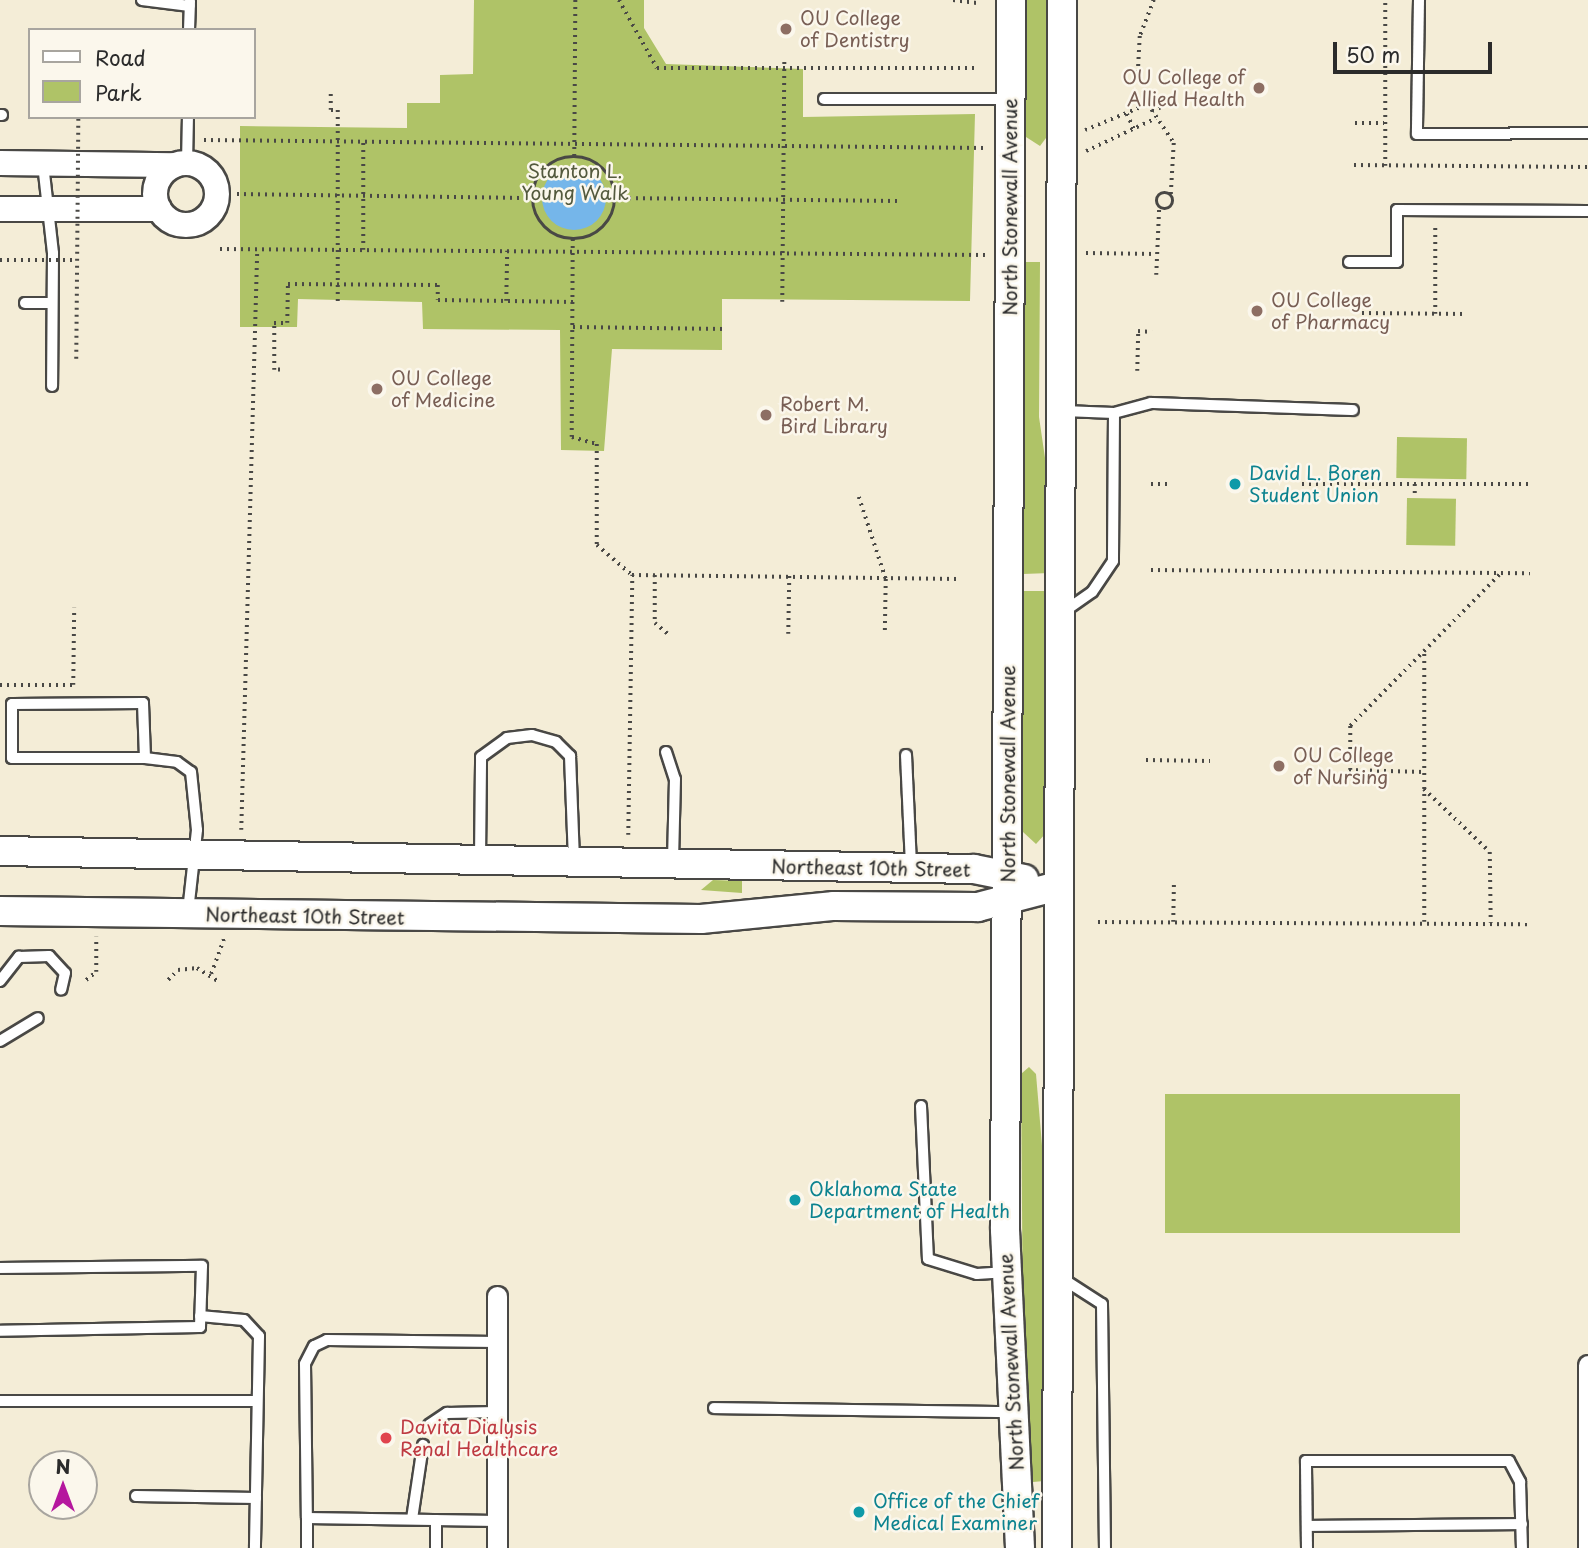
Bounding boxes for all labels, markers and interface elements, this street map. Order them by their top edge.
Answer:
place label: OU College of Dentistry [800,7,909,51]
marker: OU College of Dentistry [778,21,794,37]
legend [28,28,256,119]
scale bar [1336,28,1495,72]
text: 50 m [1346,38,1400,70]
text: Road [95,41,146,73]
place label: OU College of Allied Health [1119,66,1245,110]
text: Park [95,76,142,108]
marker: OU College of Allied Health [1251,80,1267,96]
street label: North Stonewall Avenue [999,97,1021,317]
park label: Stanton L. Young Walk [521,160,629,204]
place label: OU College of Pharmacy [1271,289,1390,333]
marker: OU College of Pharmacy [1249,303,1265,319]
place label: OU College of Medicine [391,367,496,411]
marker: OU College of Medicine [369,381,385,397]
place label: Robert M. Bird Library [780,393,890,437]
marker: Robert M. Bird Library [758,407,774,423]
place label: David L. Boren Student Union [1249,462,1384,506]
marker: David L. Boren Student Union [1227,476,1243,492]
street label: North Stonewall Avenue [997,664,1019,884]
place label: OU College of Nursing [1293,744,1395,788]
marker: OU College of Nursing [1271,758,1287,774]
street label: Northeast 10th Street [771,855,971,881]
street label: Northeast 10th Street [205,903,405,929]
place label: Oklahoma State Department of Health [809,1178,1012,1222]
marker: Oklahoma State Department of Health [787,1192,803,1208]
street label: North Stonewall Avenue [994,1252,1028,1472]
place label: Davita Dialysis Renal Healthcare [400,1416,558,1460]
marker: Davita Dialysis Renal Healthcare [378,1430,394,1446]
north arrow [28,1450,98,1520]
text: N [55,1452,71,1480]
place label: Office of the Chief Medical Examiner [873,1490,1042,1534]
marker: Office of the Chief Medical Examiner [851,1504,867,1520]

